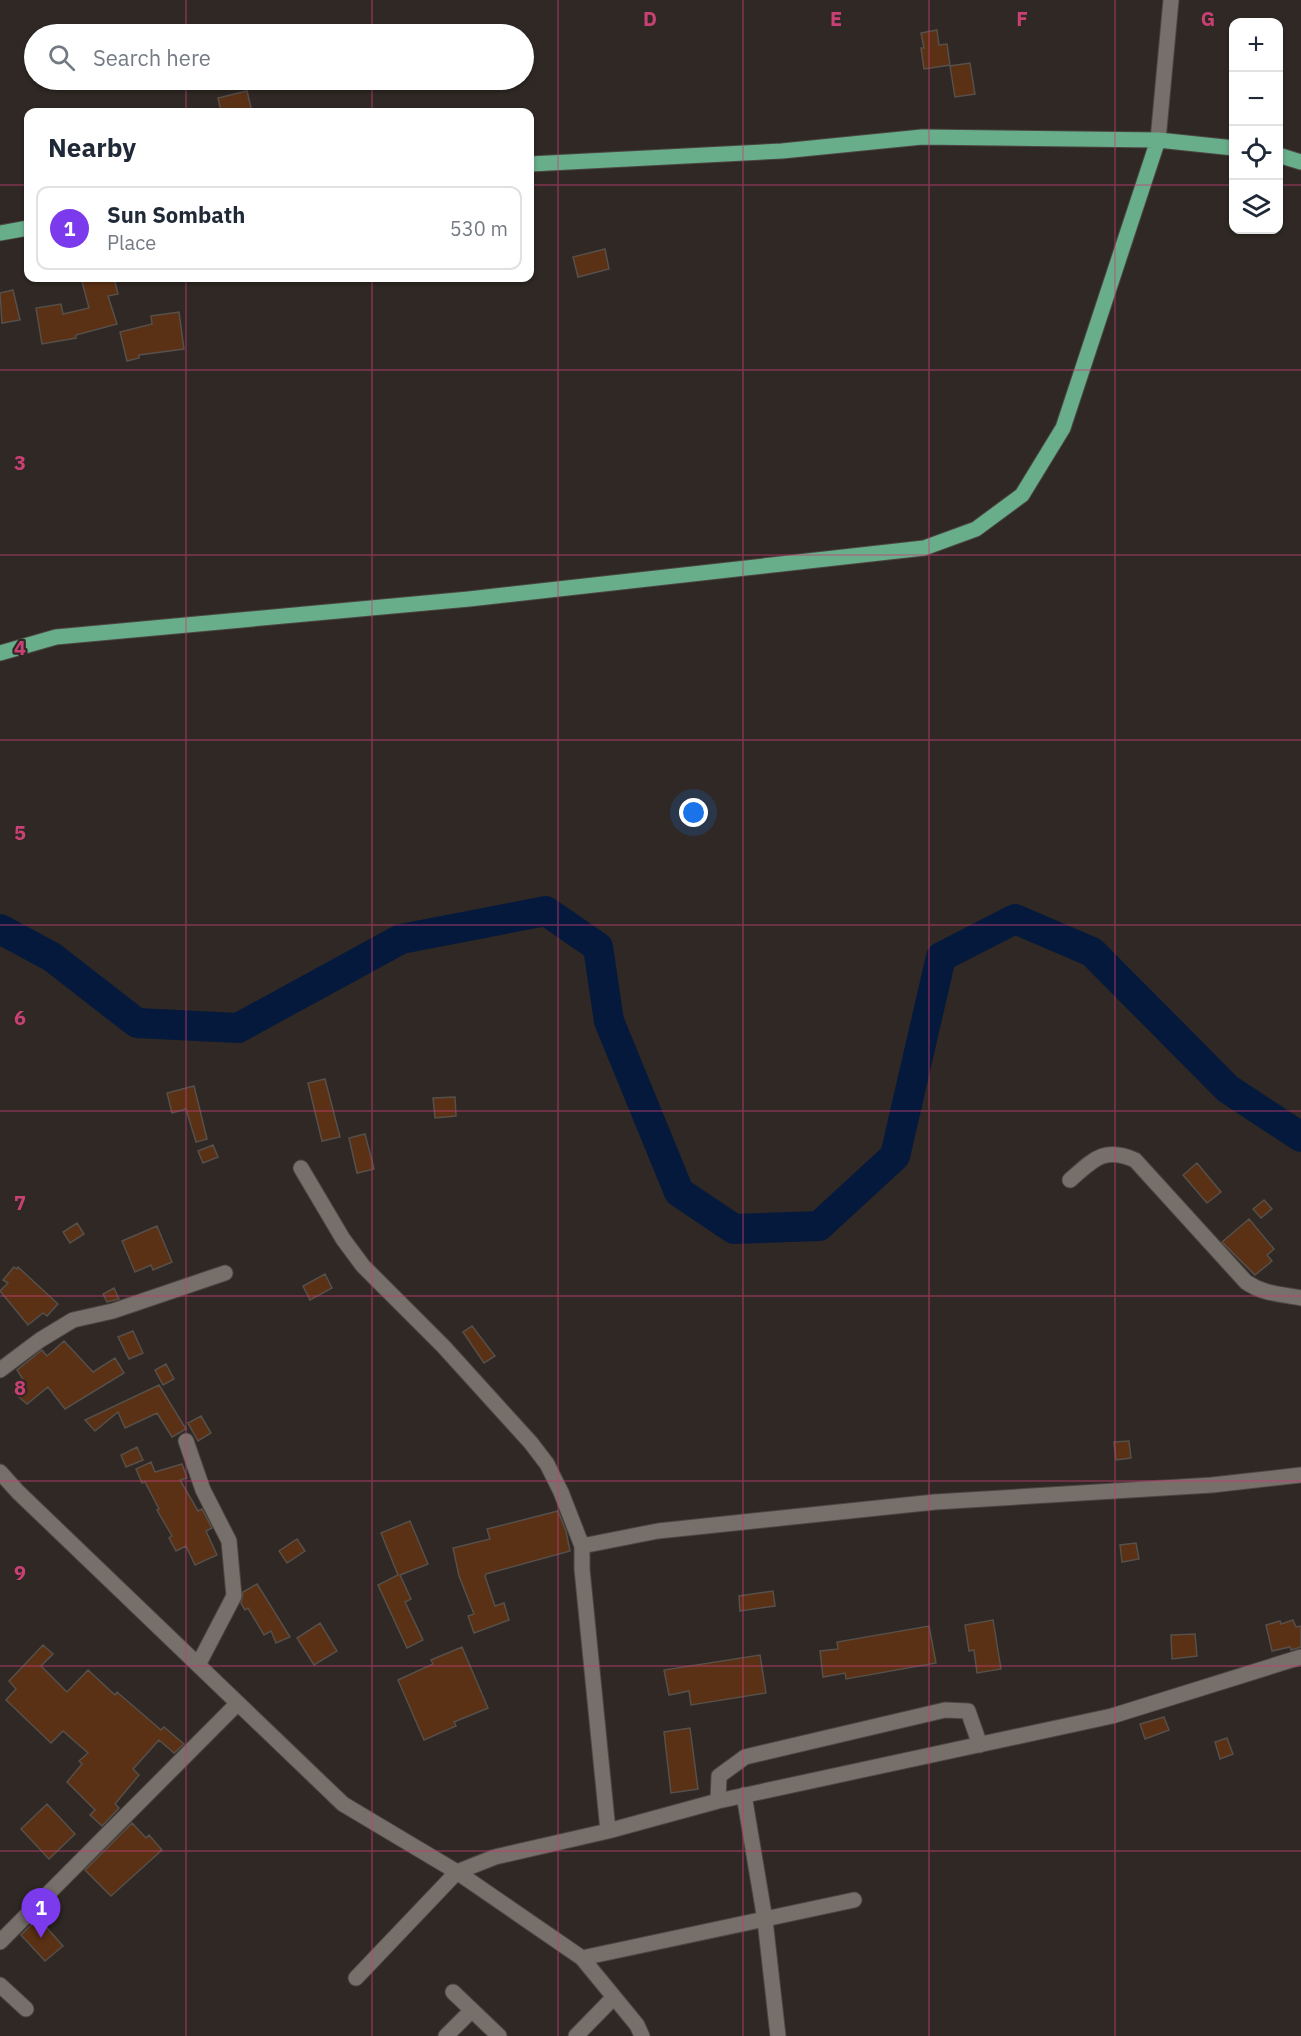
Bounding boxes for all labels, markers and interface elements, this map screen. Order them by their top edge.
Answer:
text: D [643,5,657,32]
text: E [830,5,842,32]
text: F [1016,5,1028,32]
text: G [1201,5,1215,32]
map controls [1229,18,1283,234]
button: + [1229,18,1283,72]
search box [24,24,534,90]
icon: search [45,41,78,74]
text: Search here [93,43,211,72]
button: − [1229,72,1283,126]
button: locate [1229,126,1283,180]
text: Nearby [48,130,136,164]
button: layers [1229,180,1283,234]
text: Sun Sombath [107,200,245,229]
text: 1 [64,215,76,242]
text: 530 m [450,215,508,242]
text: Place [107,229,156,256]
text: 3 [14,449,26,476]
text: 4 [14,634,26,661]
your location [679,798,708,827]
text: 5 [14,819,26,846]
text: 6 [14,1004,26,1031]
text: 7 [14,1189,26,1216]
text: 8 [14,1374,26,1401]
text: 9 [14,1559,26,1586]
pin: 1 [22,1888,60,1938]

